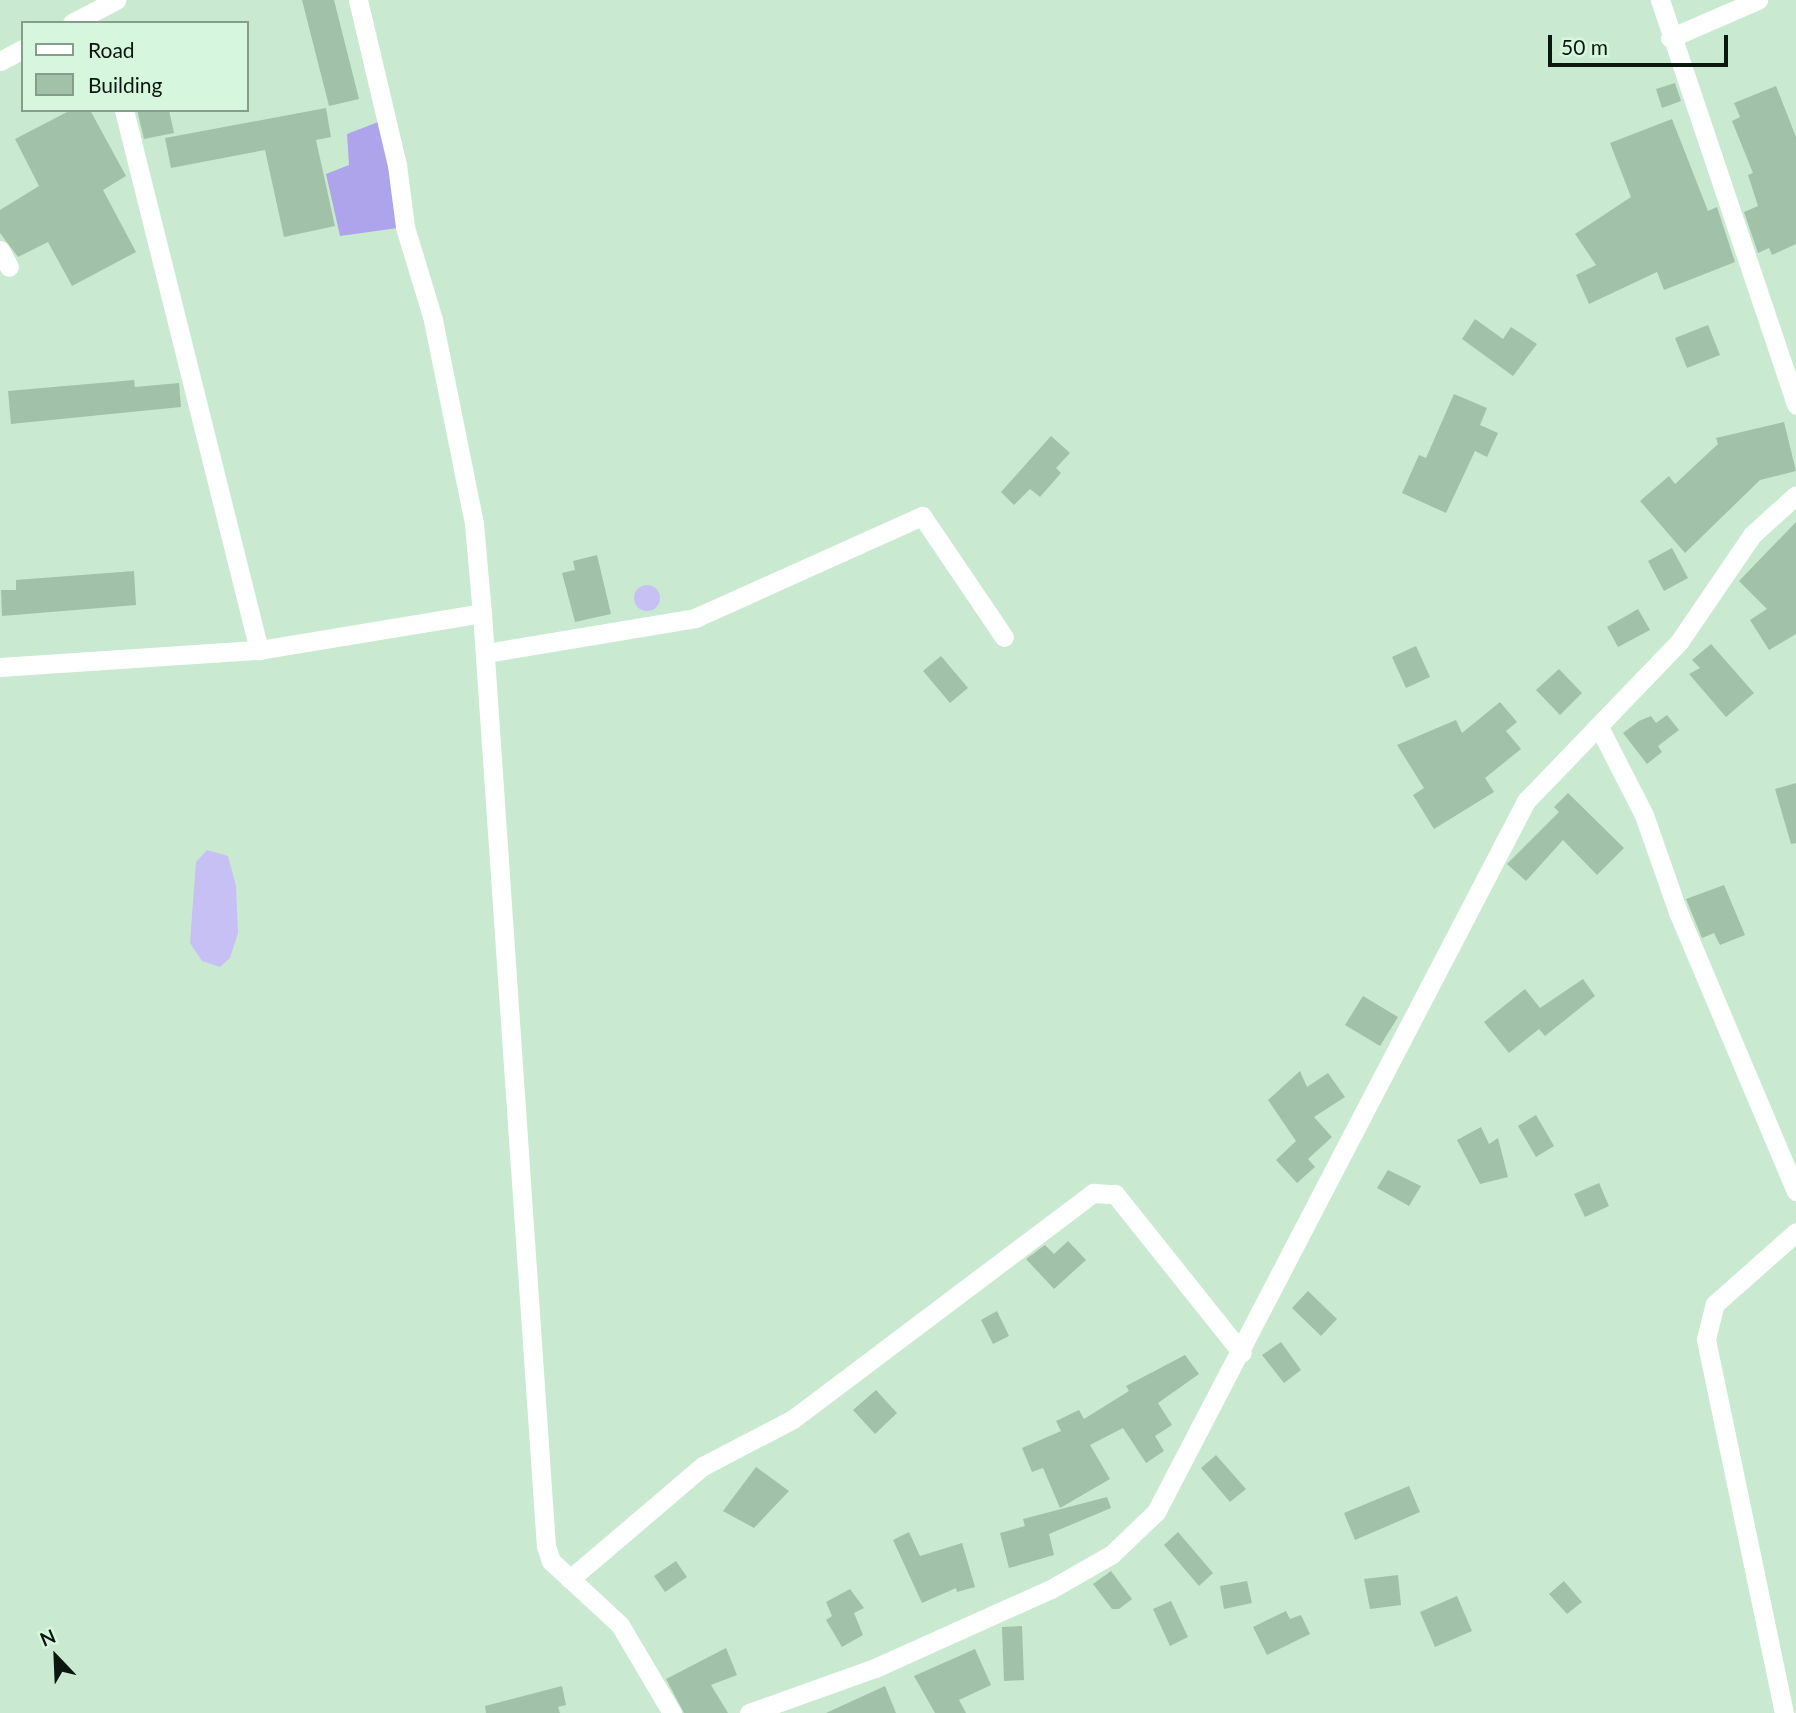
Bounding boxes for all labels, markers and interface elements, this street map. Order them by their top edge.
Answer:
legend [21,21,248,112]
scale bar [1551,21,1731,65]
text: 50 m [1561,34,1608,59]
text: Road [88,37,135,62]
text: Building [88,72,163,97]
north arrow [21,1622,91,1692]
text: N [36,1624,59,1651]

